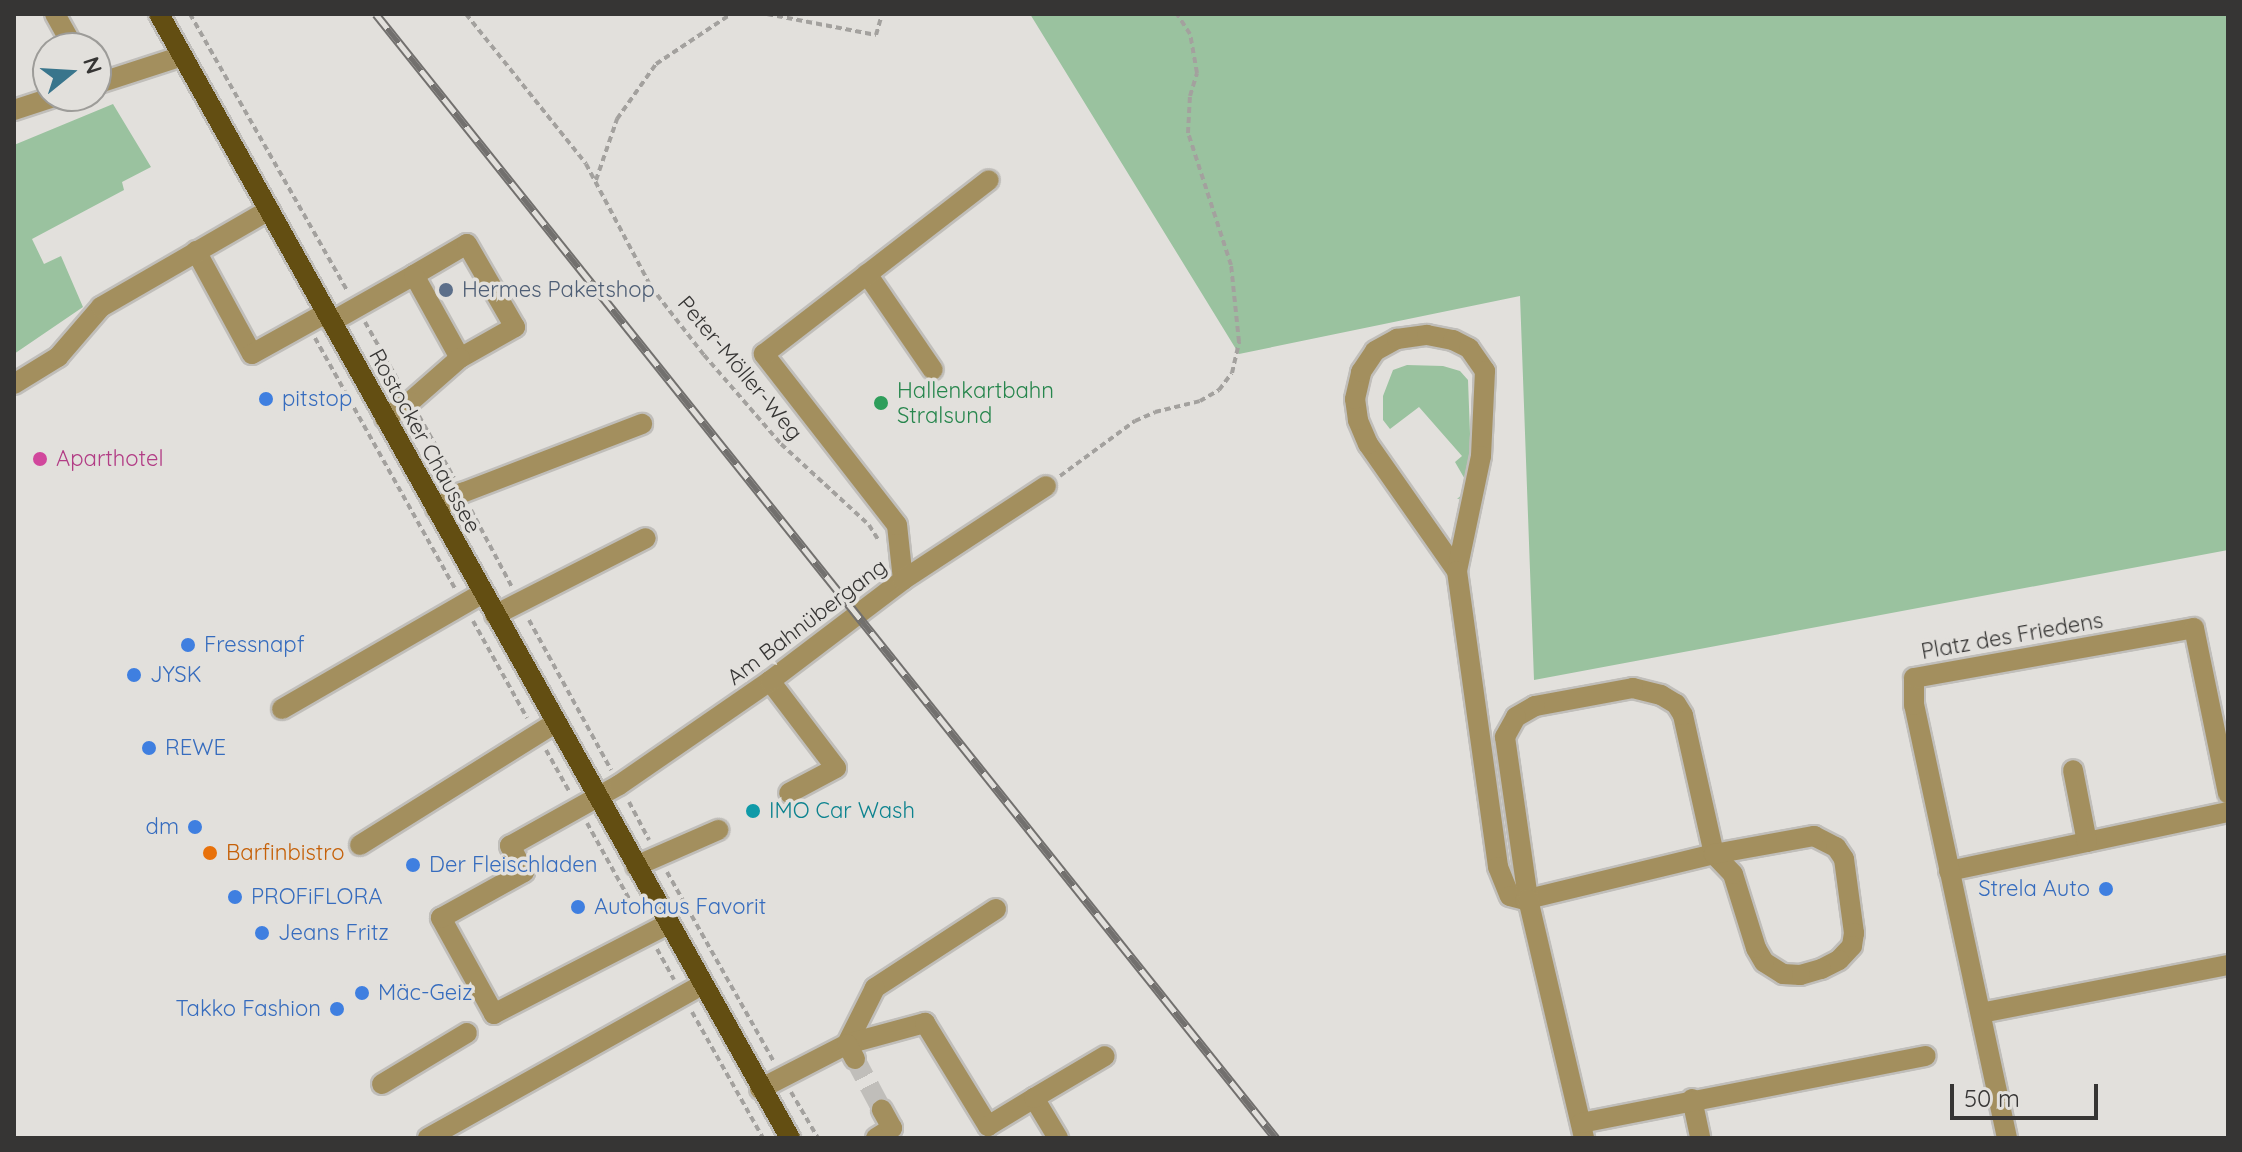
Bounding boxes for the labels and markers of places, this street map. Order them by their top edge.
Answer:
place label: Hermes Paketshop [462,277,655,303]
marker: Hermes Paketshop [437,281,455,299]
place label: Hallenkartbahn Stralsund [897,377,1054,428]
place label: pitstop [282,386,352,412]
marker: pitstop [257,390,275,408]
marker: Hallenkartbahn Stralsund [872,394,890,412]
place label: Aparthotel [56,446,163,472]
marker: Aparthotel [31,450,49,468]
place label: Fressnapf [204,632,305,658]
marker: Fressnapf [179,636,197,654]
place label: JYSK [150,662,202,688]
marker: JYSK [125,666,143,684]
place label: REWE [165,735,226,761]
marker: REWE [140,739,158,757]
place label: IMO Car Wash [769,798,915,824]
marker: IMO Car Wash [744,802,762,820]
place label: dm [146,814,179,840]
marker: dm [186,818,204,836]
place label: Barfinbistro [226,840,345,866]
marker: Barfinbistro [201,844,219,862]
place label: Der Fleischladen [429,852,597,878]
marker: Der Fleischladen [404,856,422,874]
place label: Strela Auto [1978,876,2090,902]
marker: Strela Auto [2097,880,2115,898]
place label: PROFiFLORA [251,884,382,910]
marker: PROFiFLORA [226,888,244,906]
place label: Autohaus Favorit [594,894,766,920]
marker: Autohaus Favorit [569,898,587,916]
place label: Jeans Fritz [278,920,389,946]
marker: Jeans Fritz [253,924,271,942]
place label: Mäc-Geiz [378,980,472,1006]
marker: Mäc-Geiz [353,984,371,1002]
place label: Takko Fashion [175,996,321,1022]
marker: Takko Fashion [328,1000,346,1018]

